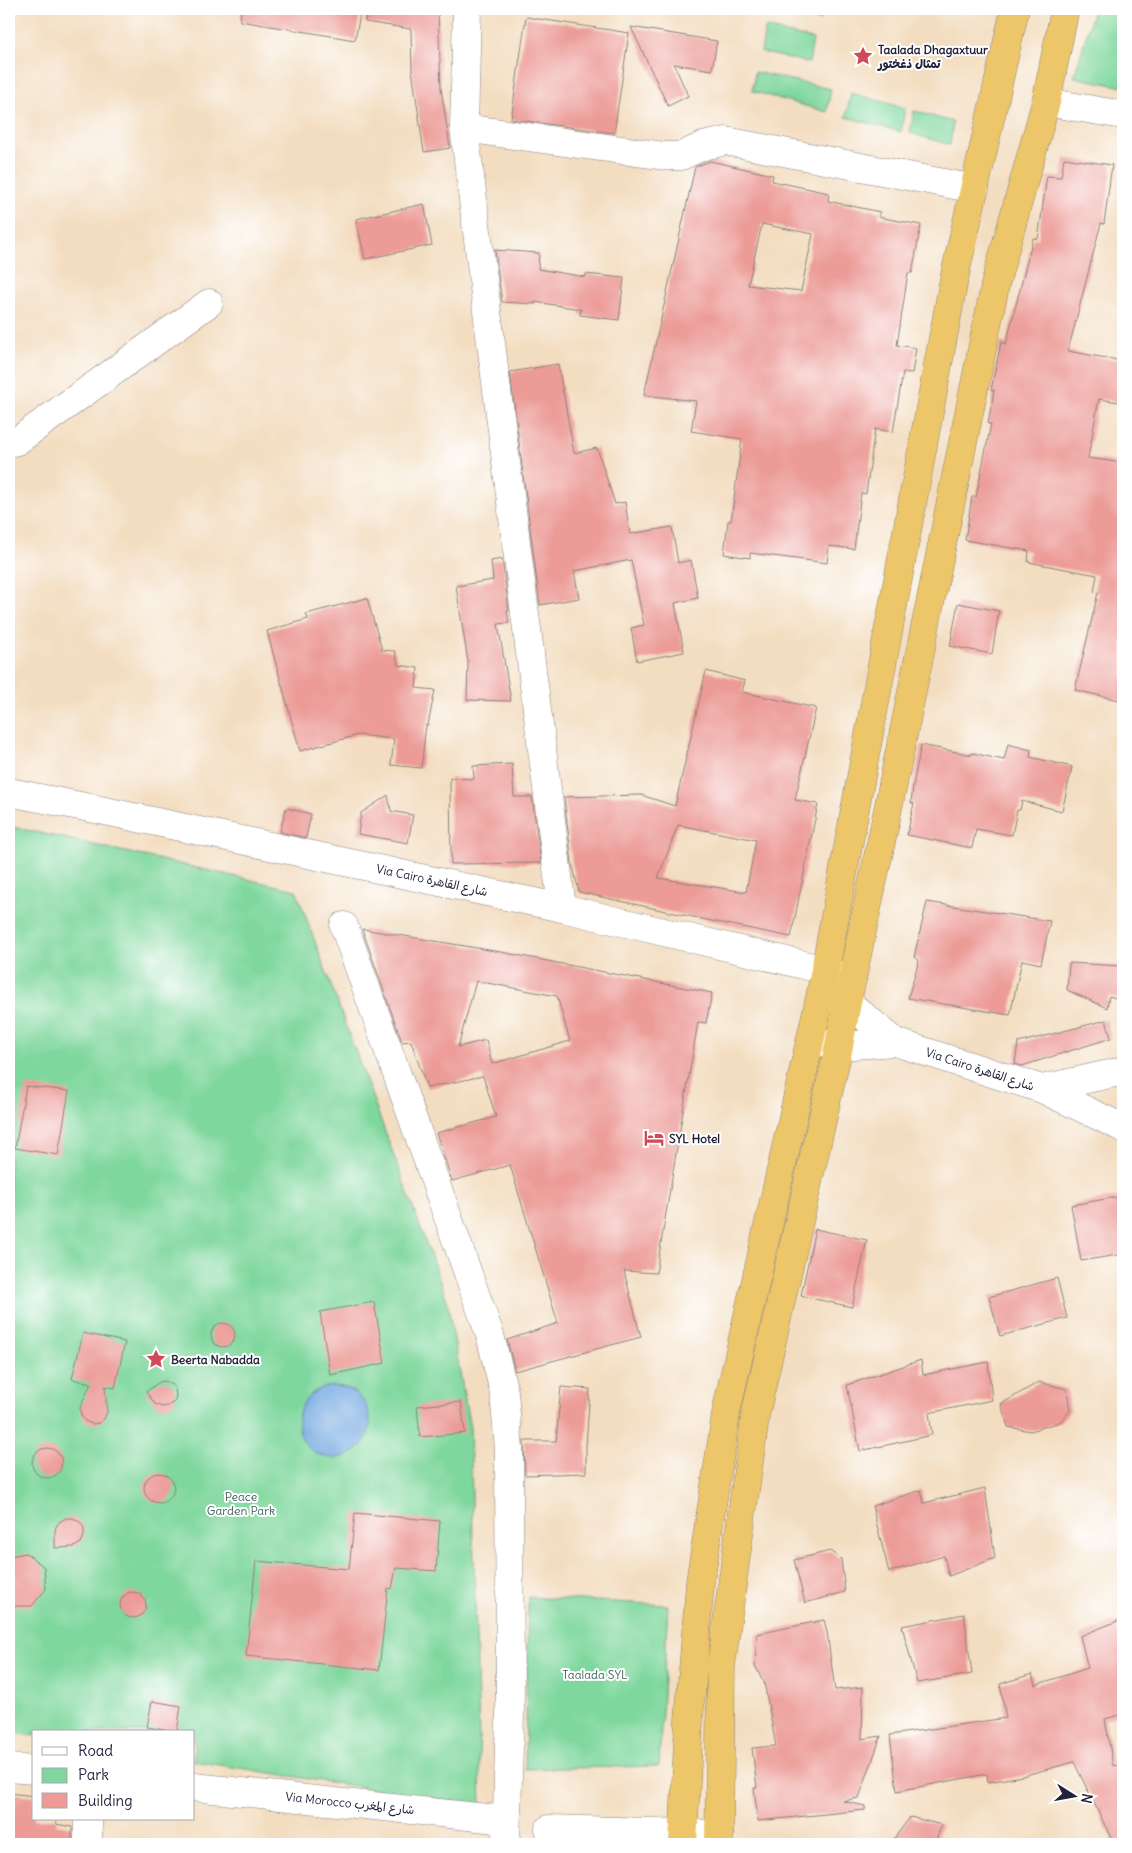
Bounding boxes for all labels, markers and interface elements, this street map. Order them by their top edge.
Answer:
place label: Taalada Dhagaxtuur تمثال ذغختور [877,42,988,72]
place icon: Taalada Dhagaxtuur تمثال ذغختور [852,45,874,67]
street label: Via Cairo شارع القاهرة [375,861,489,901]
street label: Via Cairo شارع القاهرة [923,1044,1036,1096]
hotel icon: SYL Hotel [643,1127,665,1149]
place label: SYL Hotel [669,1131,720,1146]
place icon: Beerta Nabadda [145,1348,167,1370]
place label: Beerta Nabadda [171,1352,260,1367]
park label: Peace Garden Park [207,1489,275,1518]
park label: Taalada SYL [562,1667,628,1682]
legend [32,1730,195,1820]
text: Road [78,1741,113,1760]
text: Park [78,1765,109,1784]
north arrow [1050,1770,1100,1820]
street label: Via Morocco شارع المغرب [285,1789,415,1819]
text: Building [78,1791,133,1810]
text: N [1077,1792,1097,1805]

